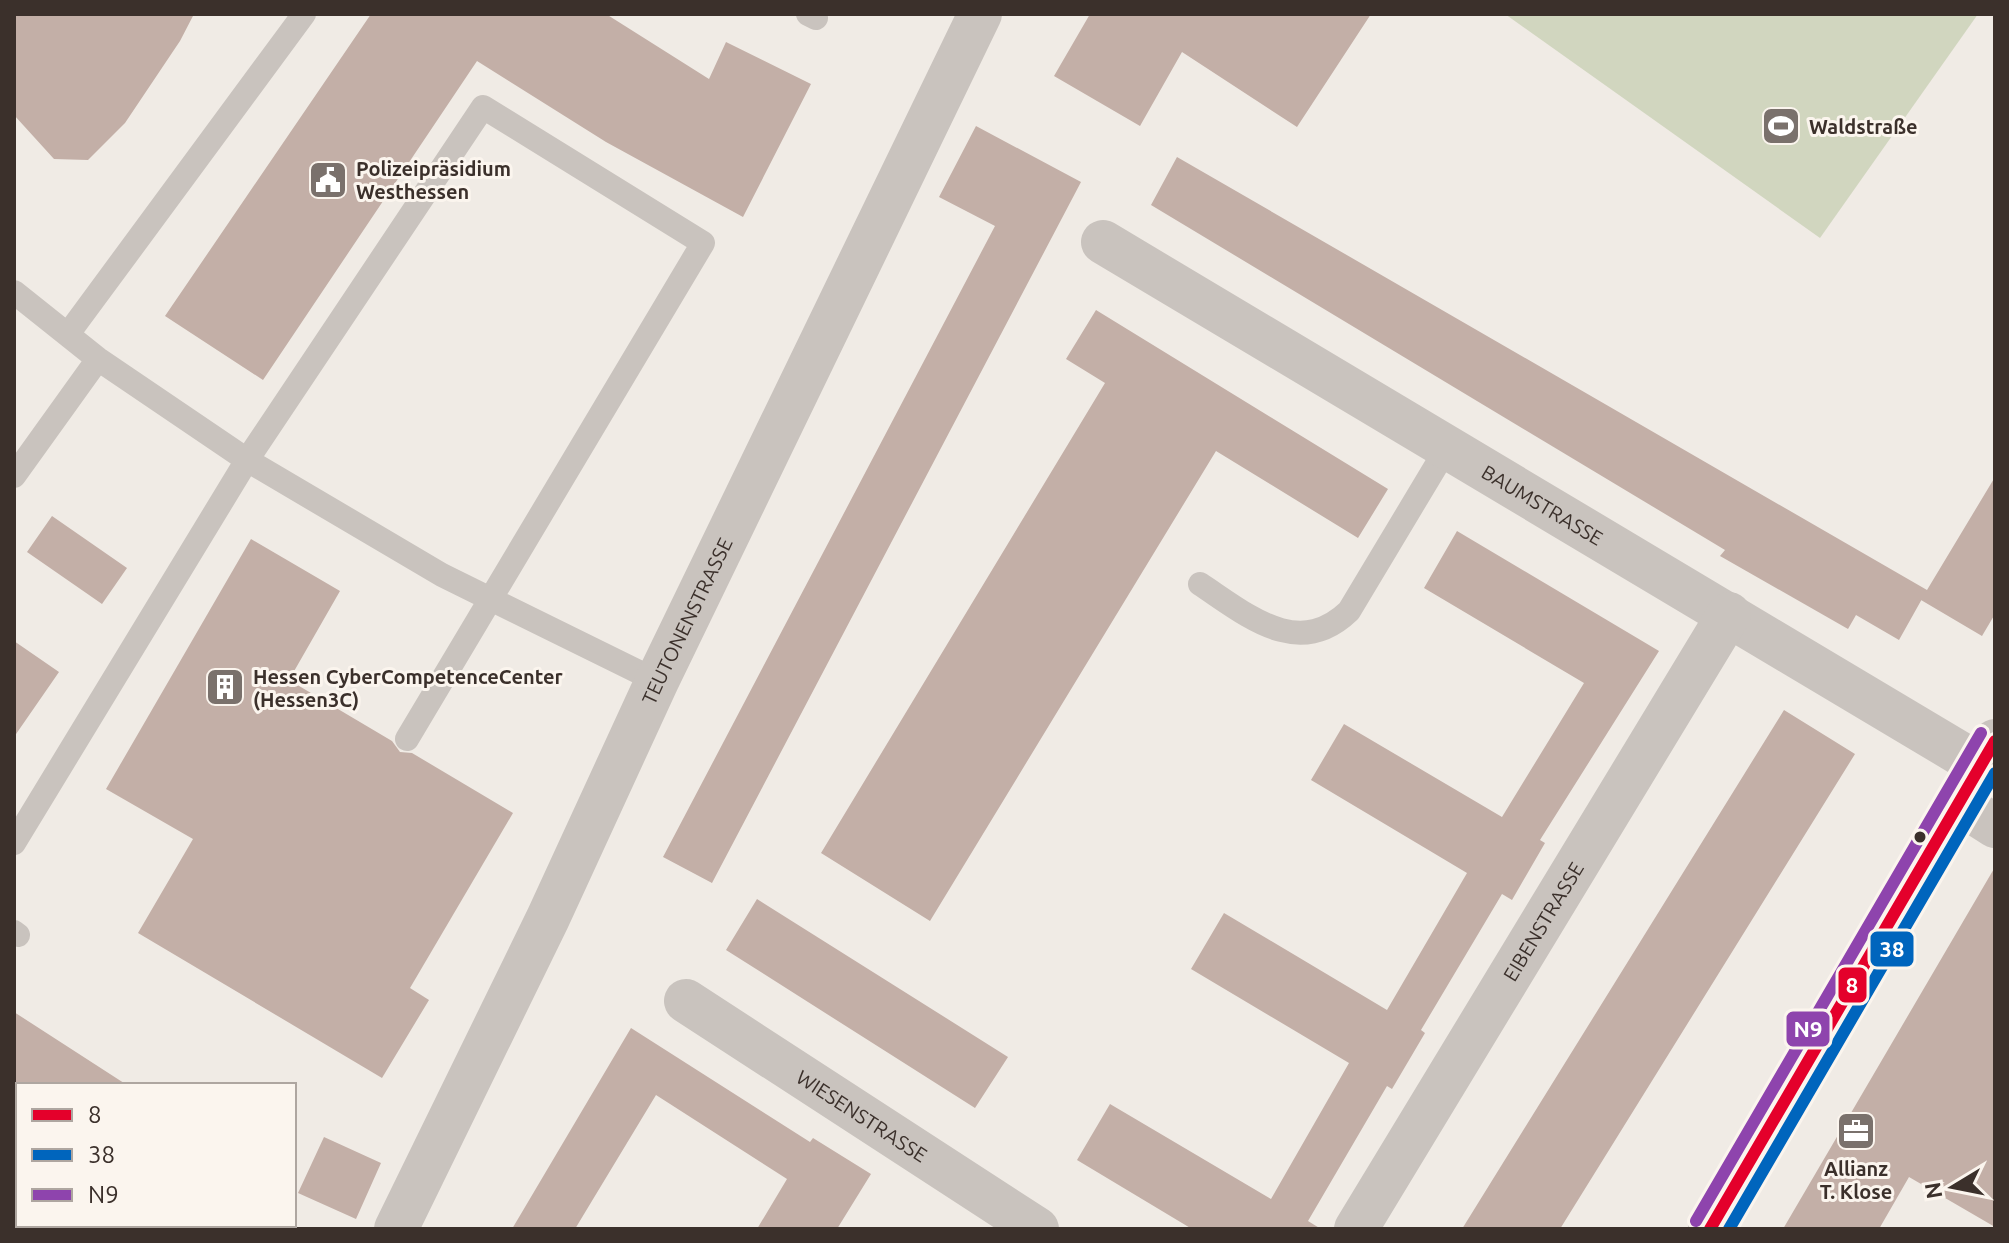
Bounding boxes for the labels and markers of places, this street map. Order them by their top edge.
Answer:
sports icon: Waldstraße [1760,105,1802,147]
place label: Waldstraße [1809,115,1918,138]
place label: Polizeipräsidium Westhessen [356,157,511,203]
public building icon: Polizeipräsidium Westhessen [307,159,349,201]
place label: Hessen CyberCompetenceCenter (Hessen3C) [253,665,563,711]
building icon: Hessen CyberCompetenceCenter (Hessen3C) [204,666,246,708]
unlabelled marker [1912,829,1928,845]
office icon: Allianz T. Klose [1835,1110,1877,1152]
place label: Allianz T. Klose [1820,1157,1892,1203]

